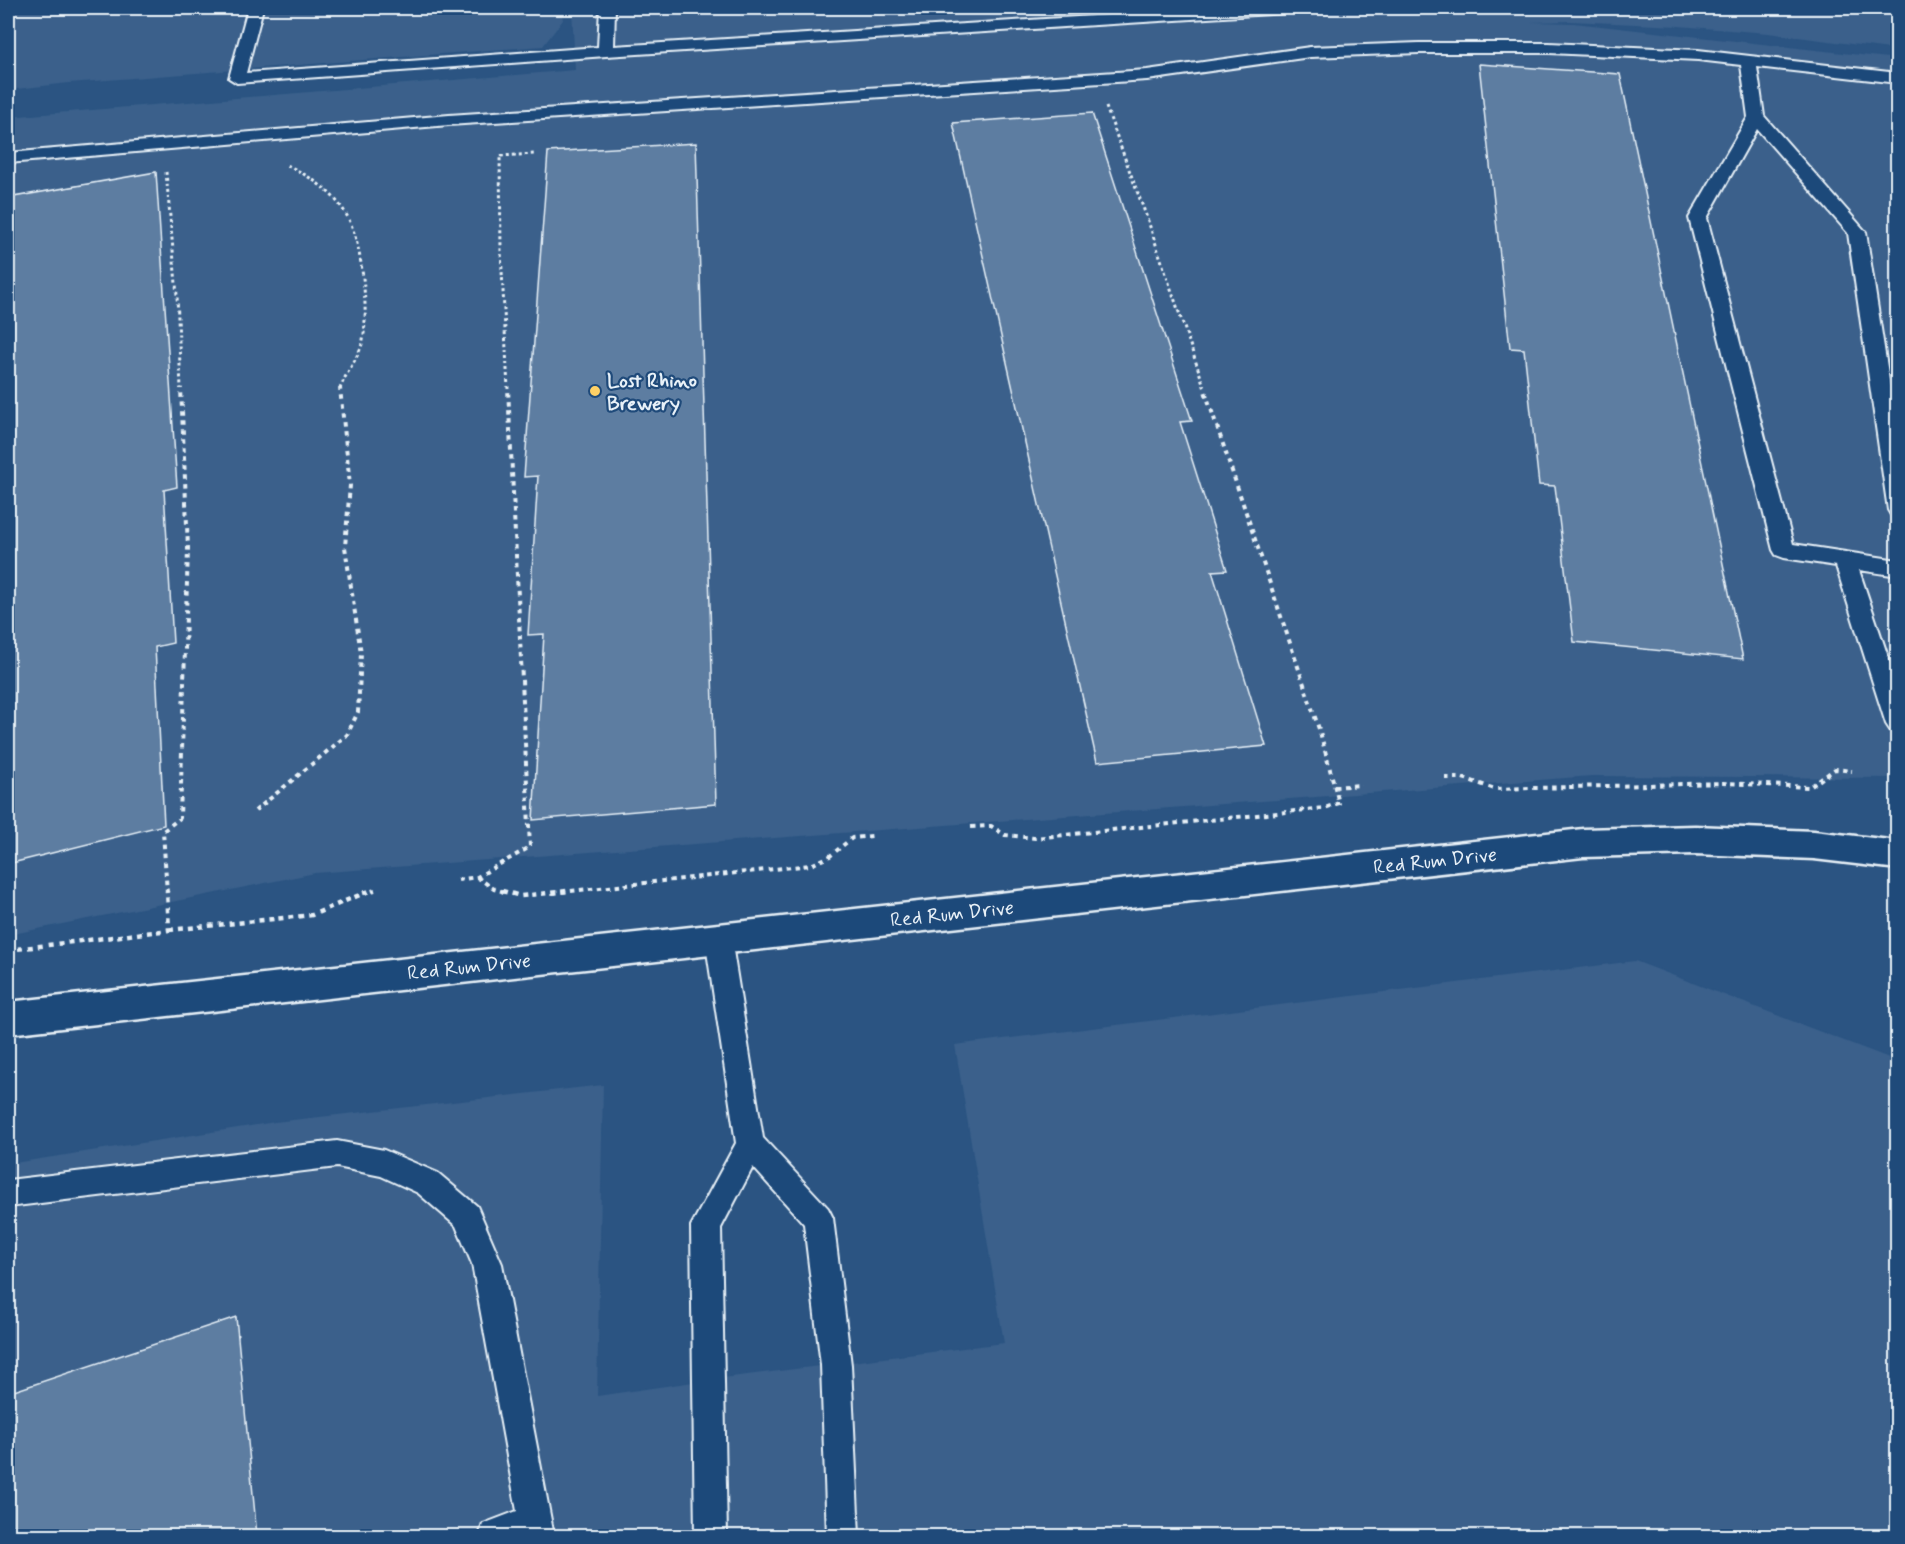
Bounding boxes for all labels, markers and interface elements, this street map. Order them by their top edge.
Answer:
place label: Lost Rhino Brewery [607,368,697,418]
marker: Lost Rhino Brewery [588,384,602,398]
street label: Red Rum Drive [1372,842,1498,881]
street label: Red Rum Drive [889,895,1015,934]
street label: Red Rum Drive [406,948,532,987]

